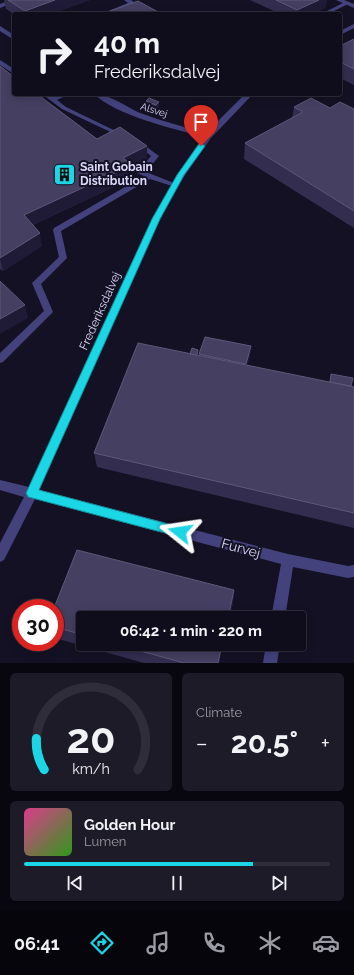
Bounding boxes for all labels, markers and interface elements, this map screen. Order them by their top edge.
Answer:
text: 40 m [94,27,160,60]
icon: right [28,28,80,80]
text: Frederiksdalvej [94,61,220,82]
street label: Alsvej [139,101,169,119]
pin [184,105,218,146]
icon: arrive [190,111,212,133]
place label: Saint Gobain Distribution [80,160,153,188]
building icon: Saint Gobain Distribution [51,161,77,187]
street label: Frederiksdalvej [76,270,124,352]
position arrow [159,511,201,553]
street label: Furvej [220,535,262,561]
speed limit sign: 30 [12,599,64,651]
text: 06:42 · 1 min · 220 m [120,622,262,640]
text: Climate [196,705,242,720]
text: 20 [67,714,115,763]
text: 20.5° [231,725,298,760]
text: − [196,730,208,756]
text: + [321,730,330,756]
text: km/h [72,761,110,777]
text: Golden Hour [84,816,175,834]
text: Lumen [84,834,126,849]
icon: previous [64,872,86,894]
icon: pause [166,872,188,894]
icon: next [268,872,290,894]
icon: directions [88,929,116,957]
icon: music [144,929,172,957]
icon: phone [200,929,228,957]
icon: climate [256,929,284,957]
icon: car [312,929,340,957]
text: 06:41 [14,933,60,954]

